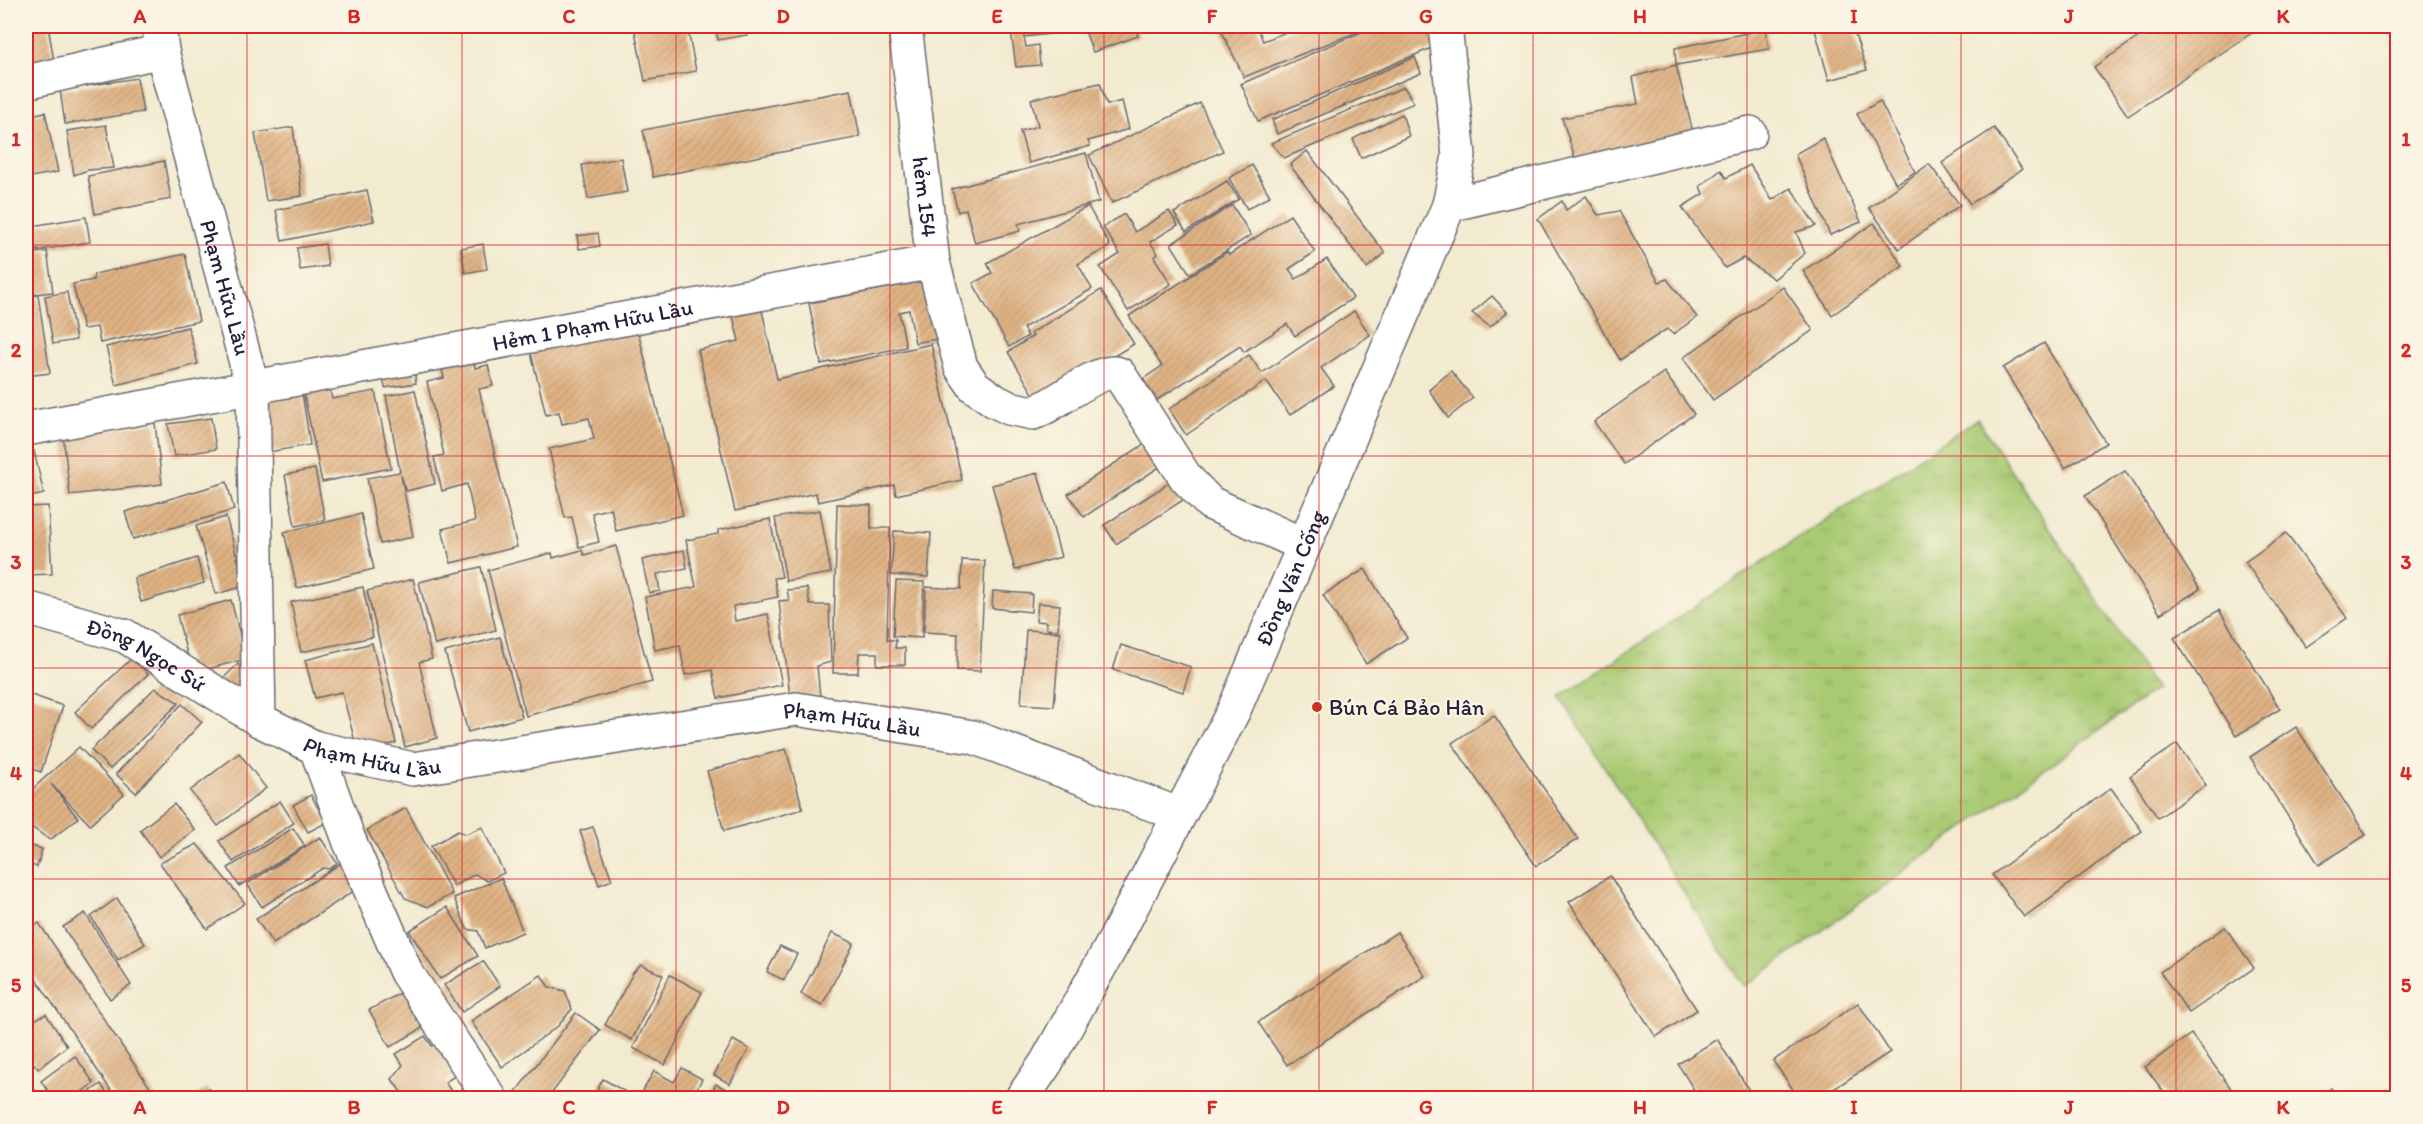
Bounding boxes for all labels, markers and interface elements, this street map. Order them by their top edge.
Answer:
text: A [133,4,147,28]
text: B [348,4,361,28]
text: C [563,4,576,28]
text: D [776,4,790,28]
text: E [991,4,1003,28]
text: F [1207,4,1218,28]
text: G [1419,4,1433,28]
text: H [1633,4,1647,28]
text: I [1850,4,1858,28]
text: J [2063,4,2074,28]
text: K [2277,4,2291,28]
text: 1 [11,127,21,151]
text: 1 [2401,127,2411,151]
street label: hẻm 154 [907,155,943,239]
street label: Phạm Hữu Lầu [194,217,257,358]
street label: Hẻm 1 Phạm Hữu Lầu [490,293,695,356]
text: 2 [11,338,22,362]
text: 2 [2401,338,2412,362]
street label: Đồng Văn Cống [1249,505,1331,650]
text: 3 [11,550,22,574]
text: 3 [2401,550,2412,574]
street label: Đồng Ngọc Sứ [83,612,211,697]
place label: Bún Cá Bảo Hân [1329,694,1485,721]
street label: Phạm Hữu Lầu [781,696,923,742]
marker: Bún Cá Bảo Hân [1310,700,1324,714]
street label: Phạm Hữu Lầu [299,730,443,783]
text: 4 [10,761,22,785]
text: 4 [2400,761,2412,785]
text: 5 [11,973,22,997]
text: 5 [2401,973,2412,997]
text: A [133,1095,147,1119]
text: B [348,1095,361,1119]
text: C [563,1095,576,1119]
text: D [776,1095,790,1119]
text: E [991,1095,1003,1119]
text: F [1207,1095,1218,1119]
text: G [1419,1095,1433,1119]
text: H [1633,1095,1647,1119]
text: I [1850,1095,1858,1119]
text: J [2063,1095,2074,1119]
text: K [2277,1095,2291,1119]

